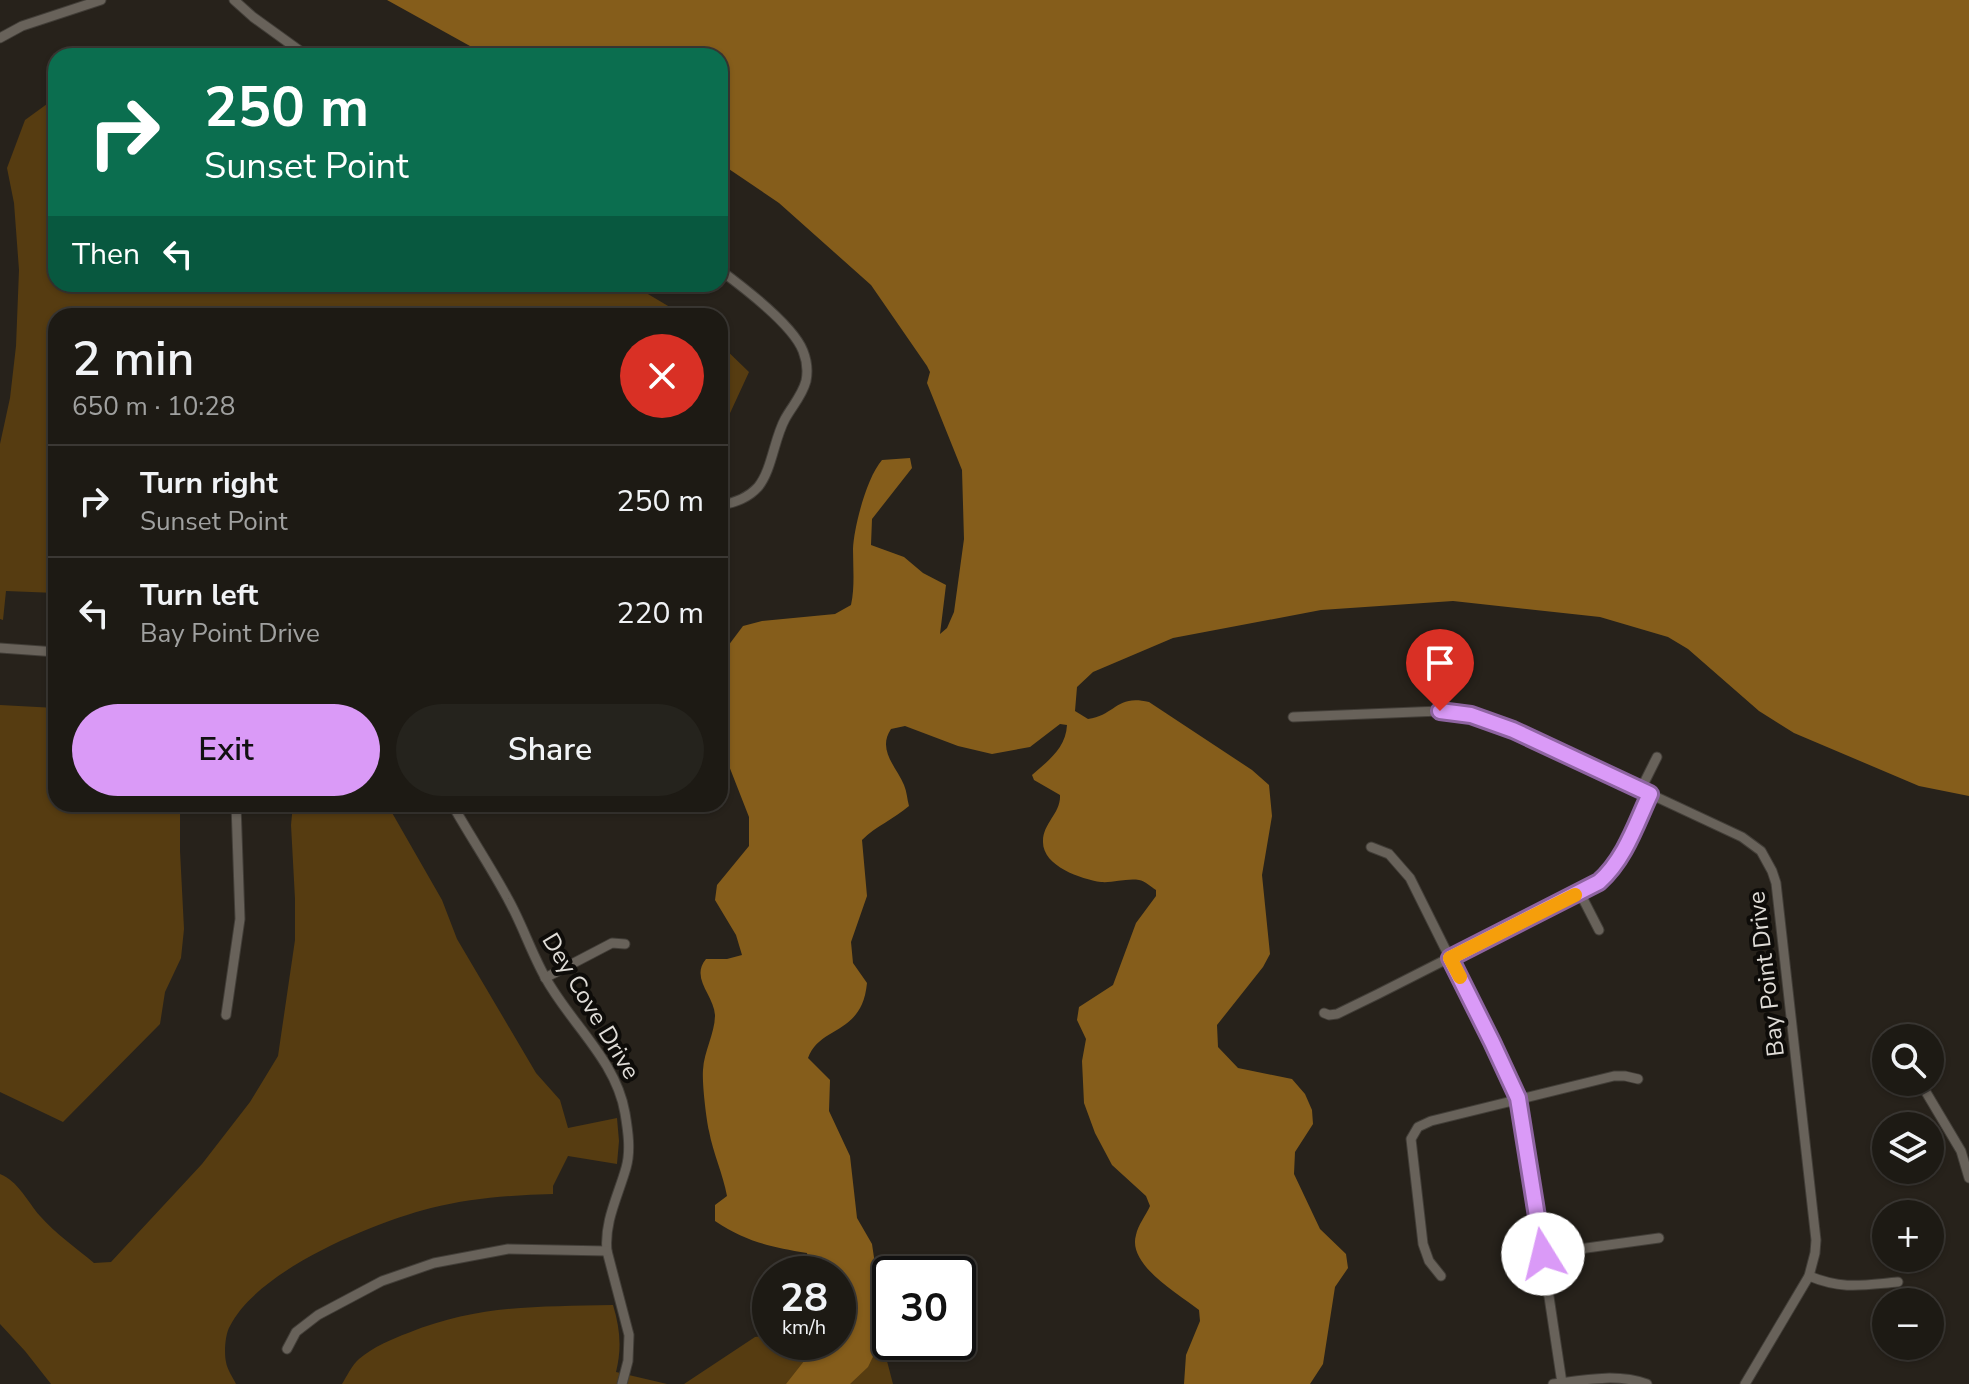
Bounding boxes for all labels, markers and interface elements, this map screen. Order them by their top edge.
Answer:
text: 250 m [204,69,369,146]
icon: right [72,80,176,184]
text: Sunset Point [204,142,409,191]
icon: left [156,232,200,276]
text: Then [72,234,140,275]
text: 2 min [72,326,194,392]
button: close [620,334,704,418]
text: 650 m · 10:28 [72,389,235,424]
text: Turn right [140,463,278,504]
icon: right [72,479,116,523]
text: 250 m [617,481,704,522]
text: Sunset Point [140,504,288,539]
text: Turn left [140,575,258,616]
icon: left [72,591,116,635]
text: 220 m [617,593,704,634]
text: Bay Point Drive [140,616,320,651]
pin [1406,629,1474,711]
icon: arrive [1418,641,1462,685]
button: Exit [72,704,380,796]
button: Share [396,704,704,796]
street label: Bay Point Drive [1740,890,1792,1058]
street label: Dey Cove Drive [535,927,647,1085]
map controls [1872,1024,1944,1360]
button: search [1872,1024,1944,1096]
button: layers [1872,1112,1944,1184]
button: + [1872,1200,1944,1272]
position arrow [1501,1212,1585,1296]
speed limit sign: 30 [872,1256,976,1360]
text: 28 [780,1271,828,1325]
button: − [1872,1288,1944,1360]
text: km/h [782,1314,826,1341]

